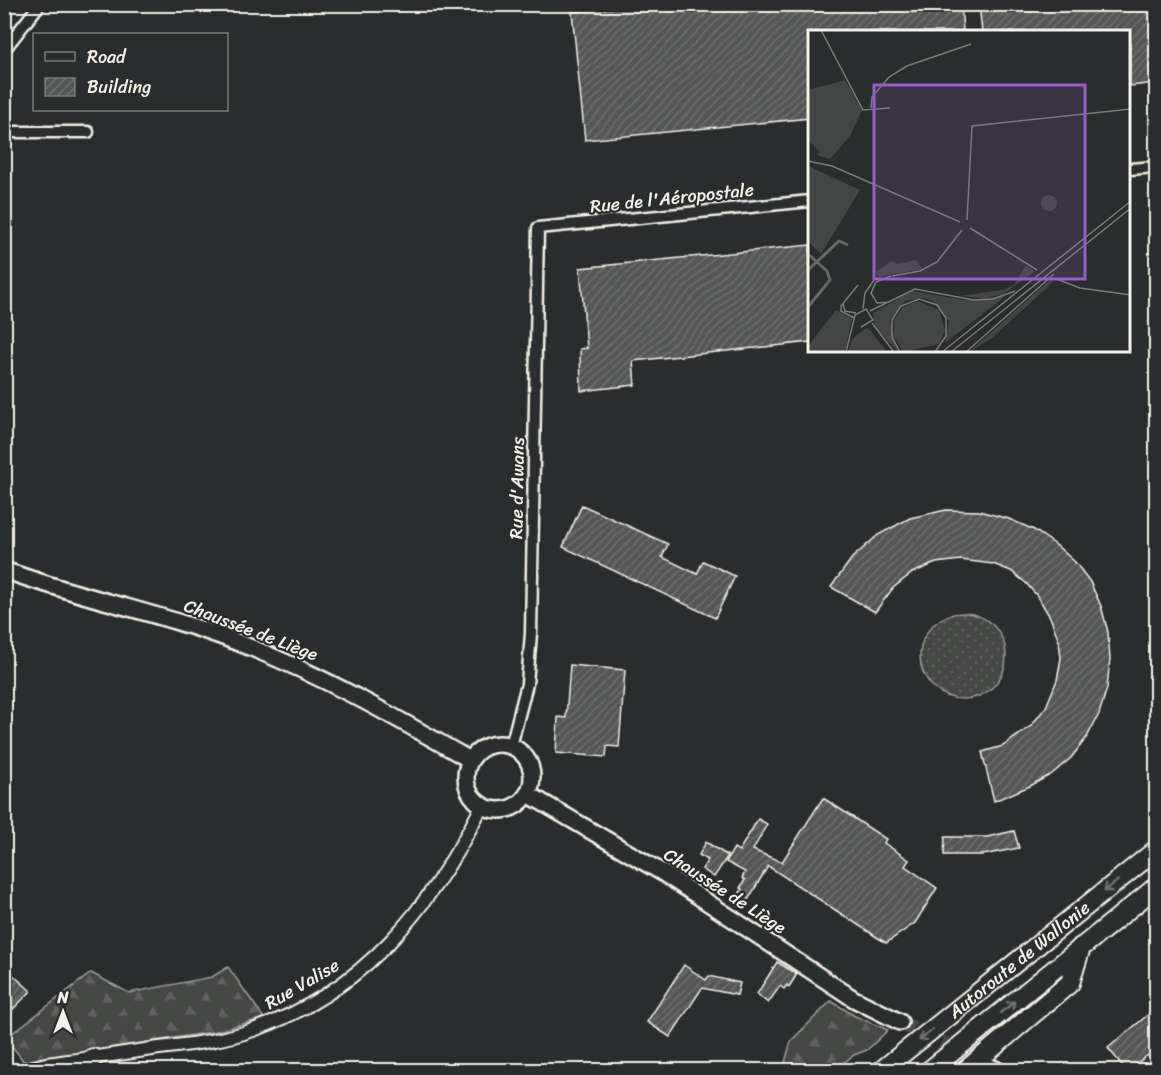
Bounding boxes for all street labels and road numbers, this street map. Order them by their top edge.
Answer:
street label: Rue de l'Aéropostale [589,173,755,223]
street label: Rue d'Awans [500,436,534,539]
street label: Chaussée de Liège [179,590,323,670]
street label: Chaussée de Liège [657,839,793,943]
street label: Autoroute de Wallonie [940,893,1097,1028]
street label: Rue Valise [259,950,345,1018]

